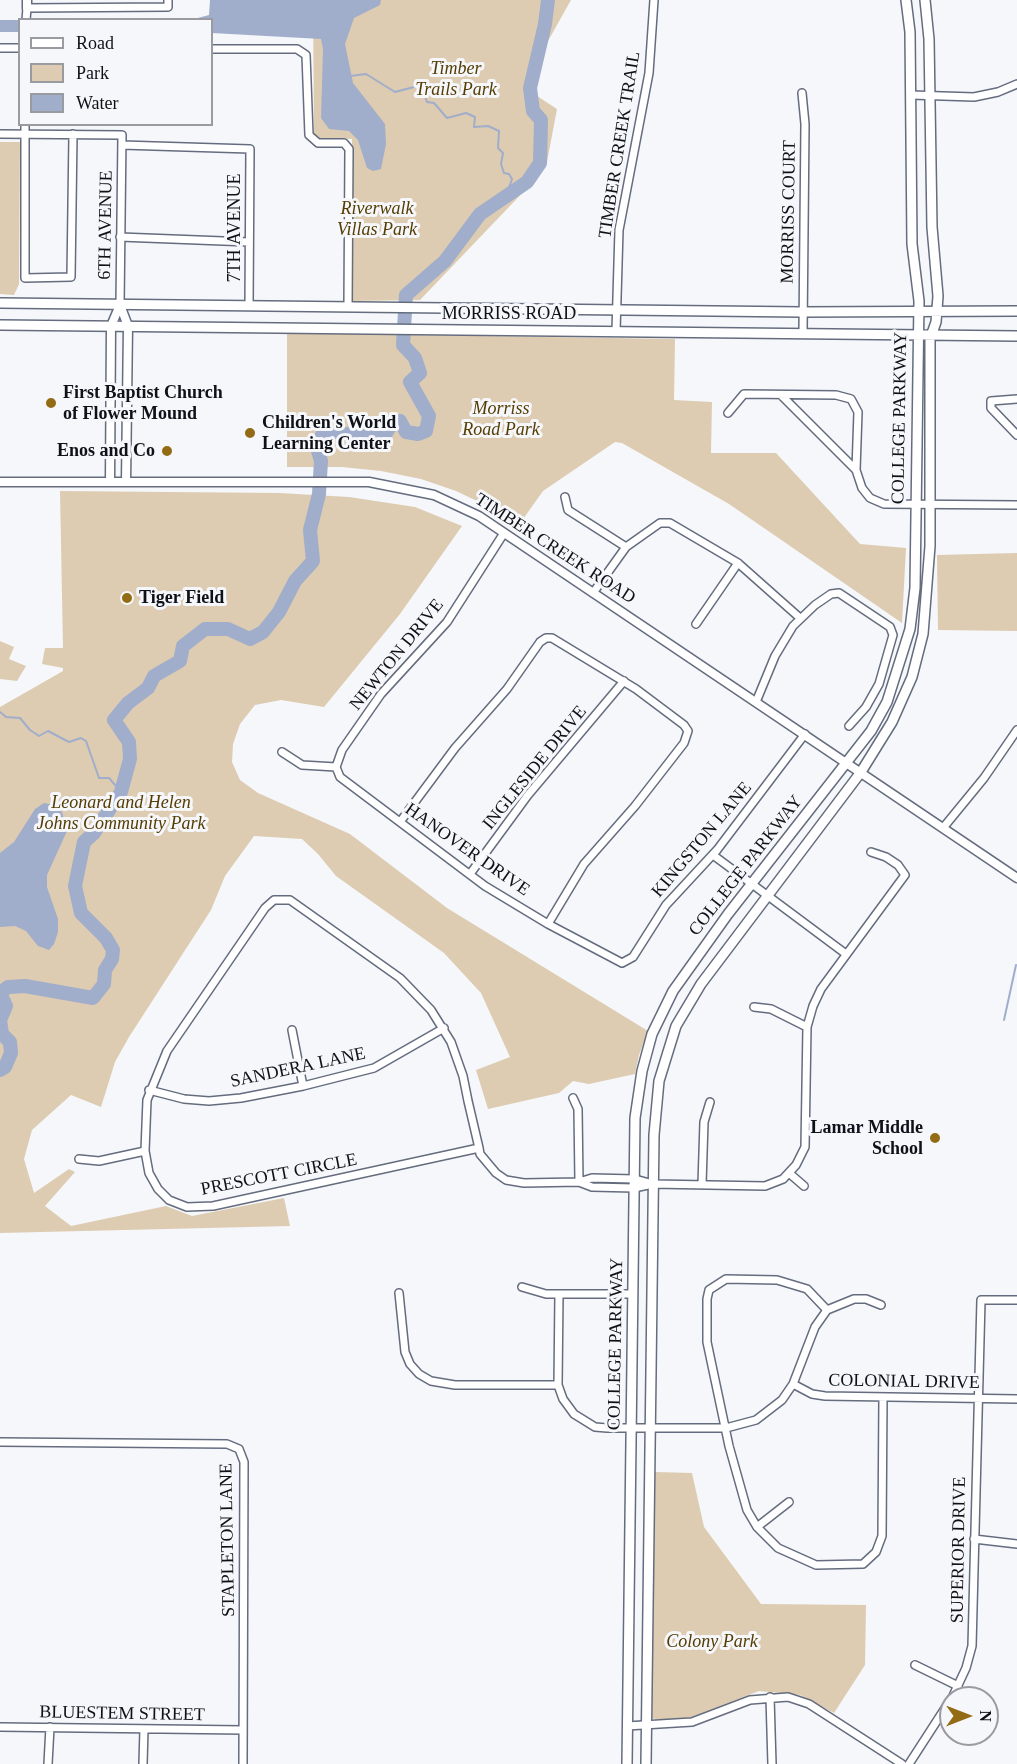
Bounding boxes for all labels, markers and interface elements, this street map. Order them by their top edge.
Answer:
legend [18,18,213,126]
text: Road [76,33,114,53]
street label: TIMBER CREEK TRAIL [595,50,645,240]
park label: Timber Trails Park [415,58,497,100]
text: Park [76,63,109,83]
text: Water [76,93,119,113]
street label: MORRISS COURT [777,140,801,284]
street label: 6TH AVENUE [94,170,118,280]
street label: 7TH AVENUE [224,173,246,283]
park label: Riverwalk Villas Park [337,198,417,240]
street label: MORRISS ROAD [442,303,576,325]
street label: COLLEGE PARKWAY [888,332,912,504]
place label: First Baptist Church of Flower Mound [63,382,223,424]
marker: First Baptist Church of Flower Mound [44,396,58,410]
park label: Morriss Road Park [462,398,540,440]
place label: Children's World Learning Center [262,412,396,454]
marker: Children's World Learning Center [243,426,257,440]
place label: Enos and Co [57,440,155,462]
marker: Enos and Co [160,444,174,458]
street label: TIMBER CREEK ROAD [471,489,639,609]
place label: Tiger Field [139,587,224,609]
marker: Tiger Field [120,591,134,605]
street label: NEWTON DRIVE [345,595,449,715]
street label: INGLESIDE DRIVE [478,702,592,834]
street label: KINGSTON LANE [647,778,757,902]
park label: Leonard and Helen Johns Community Park [37,792,205,834]
street label: COLLEGE PARKWAY [684,792,808,940]
street label: HANOVER DRIVE [400,799,534,901]
street label: SANDERA LANE [229,1043,367,1093]
place label: Lamar Middle School [811,1117,923,1160]
marker: Lamar Middle School [928,1131,942,1145]
street label: PRESCOTT CIRCLE [199,1149,359,1201]
street label: COLLEGE PARKWAY [604,1258,628,1430]
street label: COLONIAL DRIVE [828,1370,980,1394]
street label: STAPLETON LANE [216,1463,240,1617]
street label: SUPERIOR DRIVE [947,1477,971,1623]
park label: Colony Park [666,1631,758,1653]
north arrow [939,1686,999,1746]
street label: BLUESTEM STREET [39,1702,205,1726]
text: N [977,1710,994,1722]

